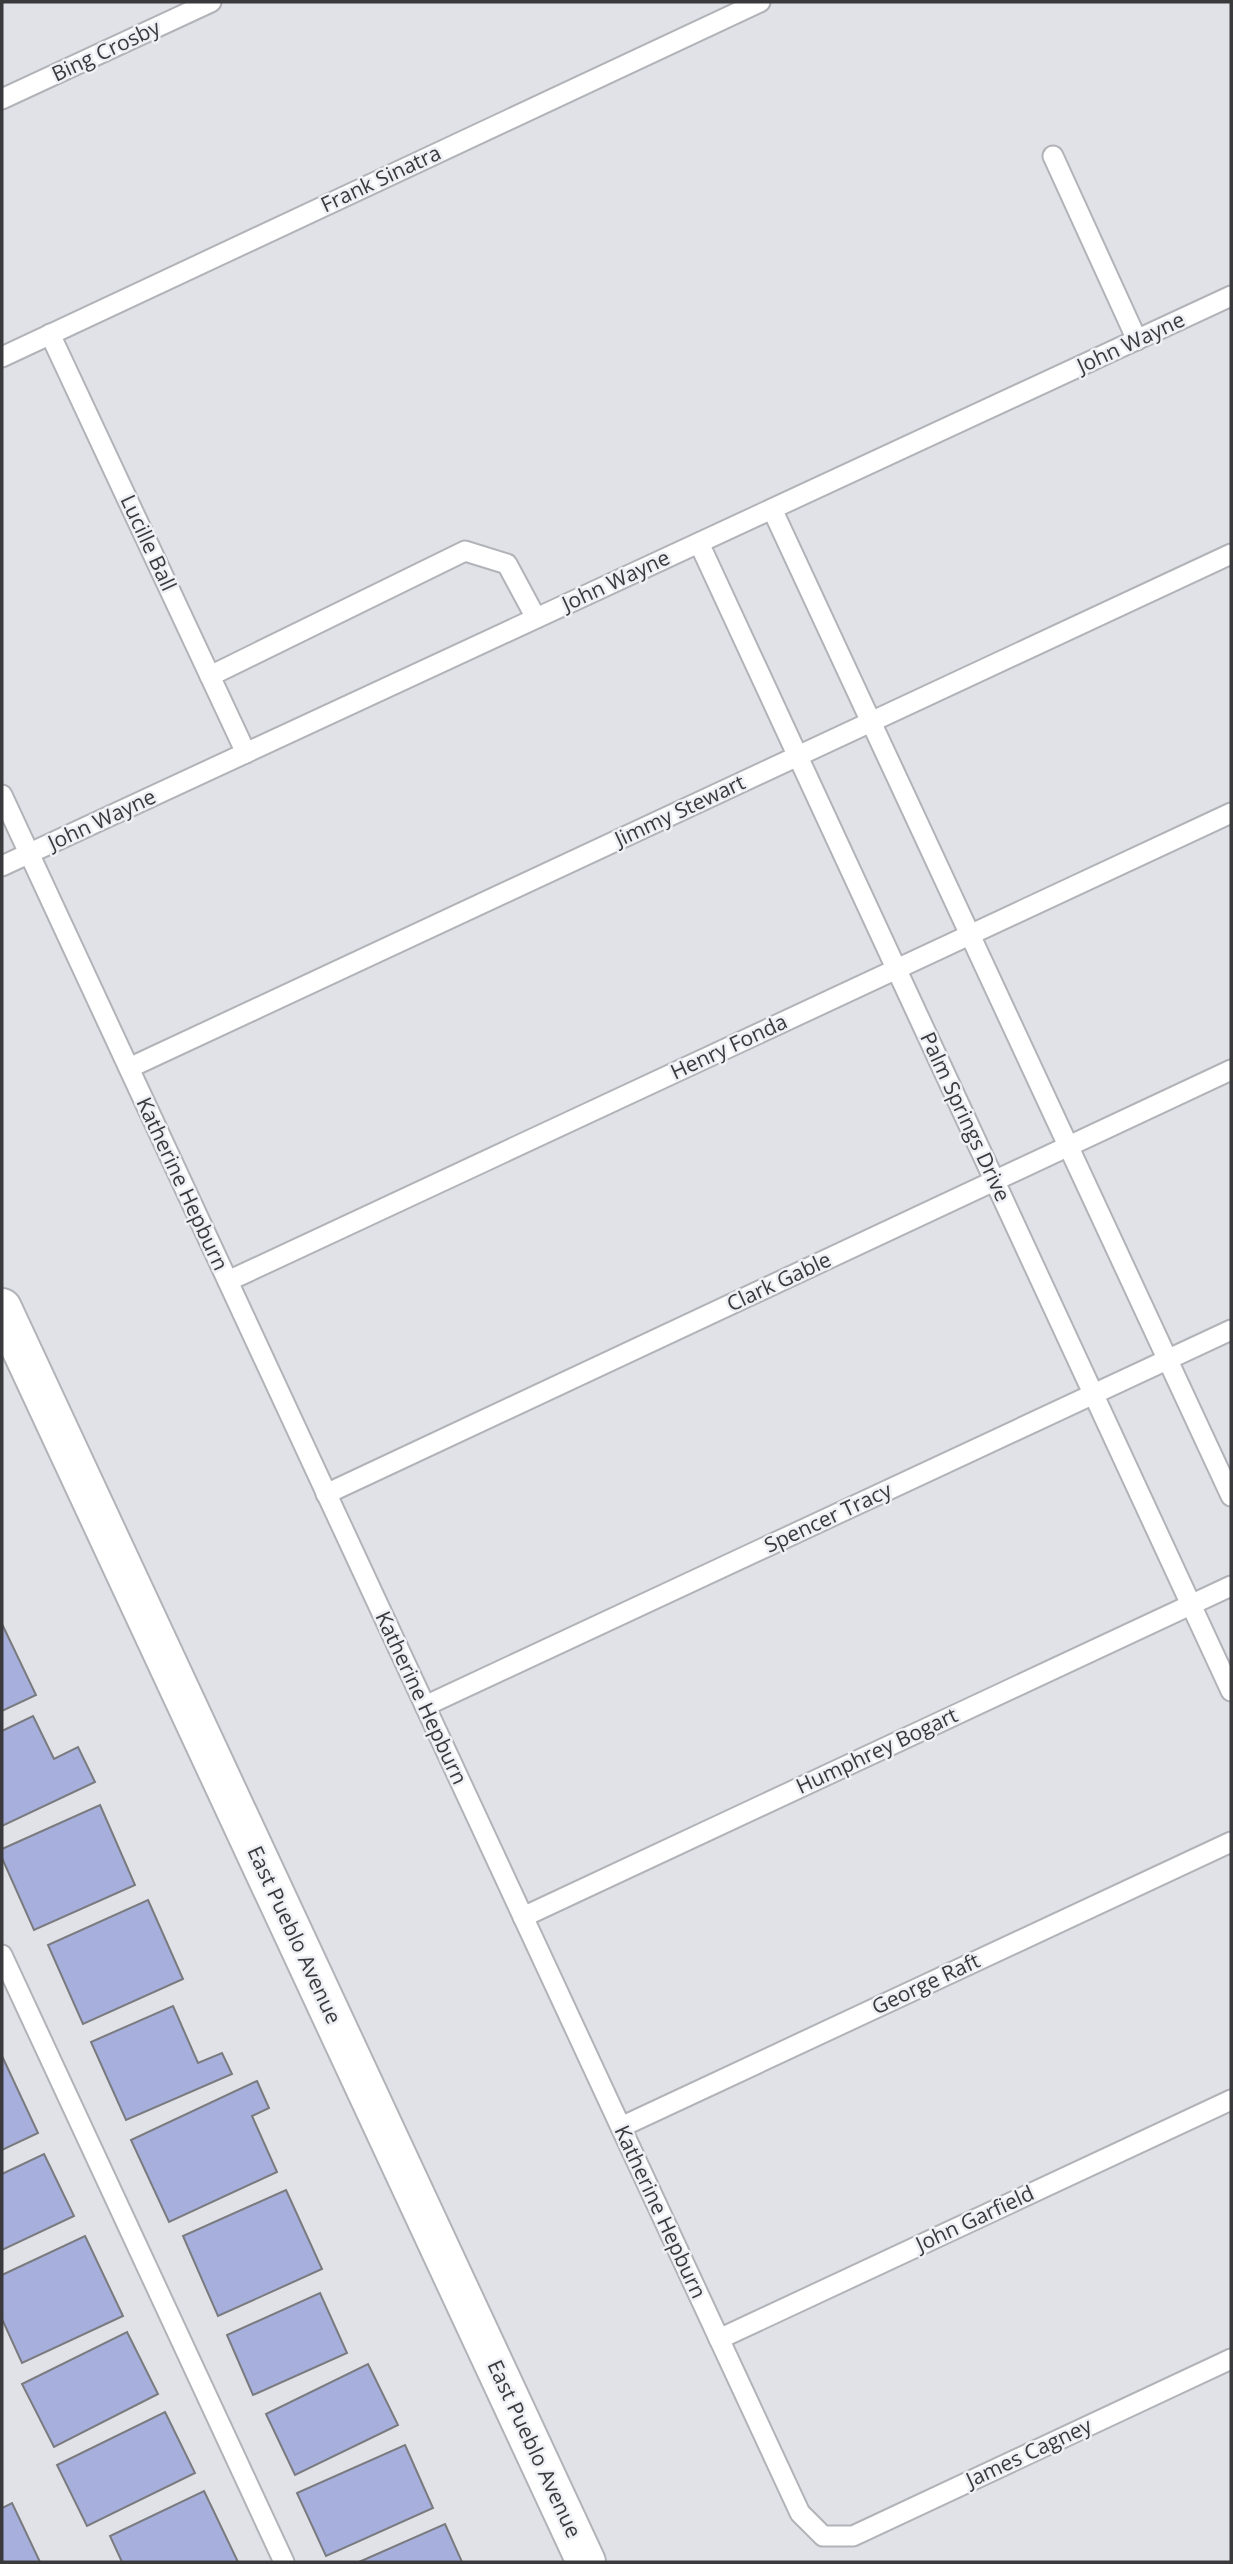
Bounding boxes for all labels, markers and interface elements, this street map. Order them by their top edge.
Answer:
street label: Bing Crosby [47,13,165,87]
street label: Frank Sinatra [316,138,445,218]
street label: John Wayne [1070,305,1189,380]
street label: Lucille Ball [114,490,183,595]
street label: John Wayne [555,543,674,618]
street label: Jimmy Stewart [608,768,749,853]
street label: John Wayne [41,782,160,857]
street label: Henry Fonda [666,1007,791,1085]
street label: Palm Springs Drive [914,1027,1017,1206]
street label: Katherine Hepburn [130,1092,235,1275]
street label: Clark Gable [722,1245,835,1317]
street label: Spencer Tracy [759,1475,896,1559]
street label: Katherine Hepburn [369,1606,474,1789]
street label: Humphrey Bogart [791,1700,962,1800]
street label: East Pueblo Avenue [241,1841,348,2028]
street label: George Raft [867,1946,984,2020]
street label: Katherine Hepburn [608,2120,713,2303]
street label: John Garfield [909,2179,1038,2259]
street label: East Pueblo Avenue [481,2355,588,2542]
street label: James Cagney [959,2411,1096,2494]

